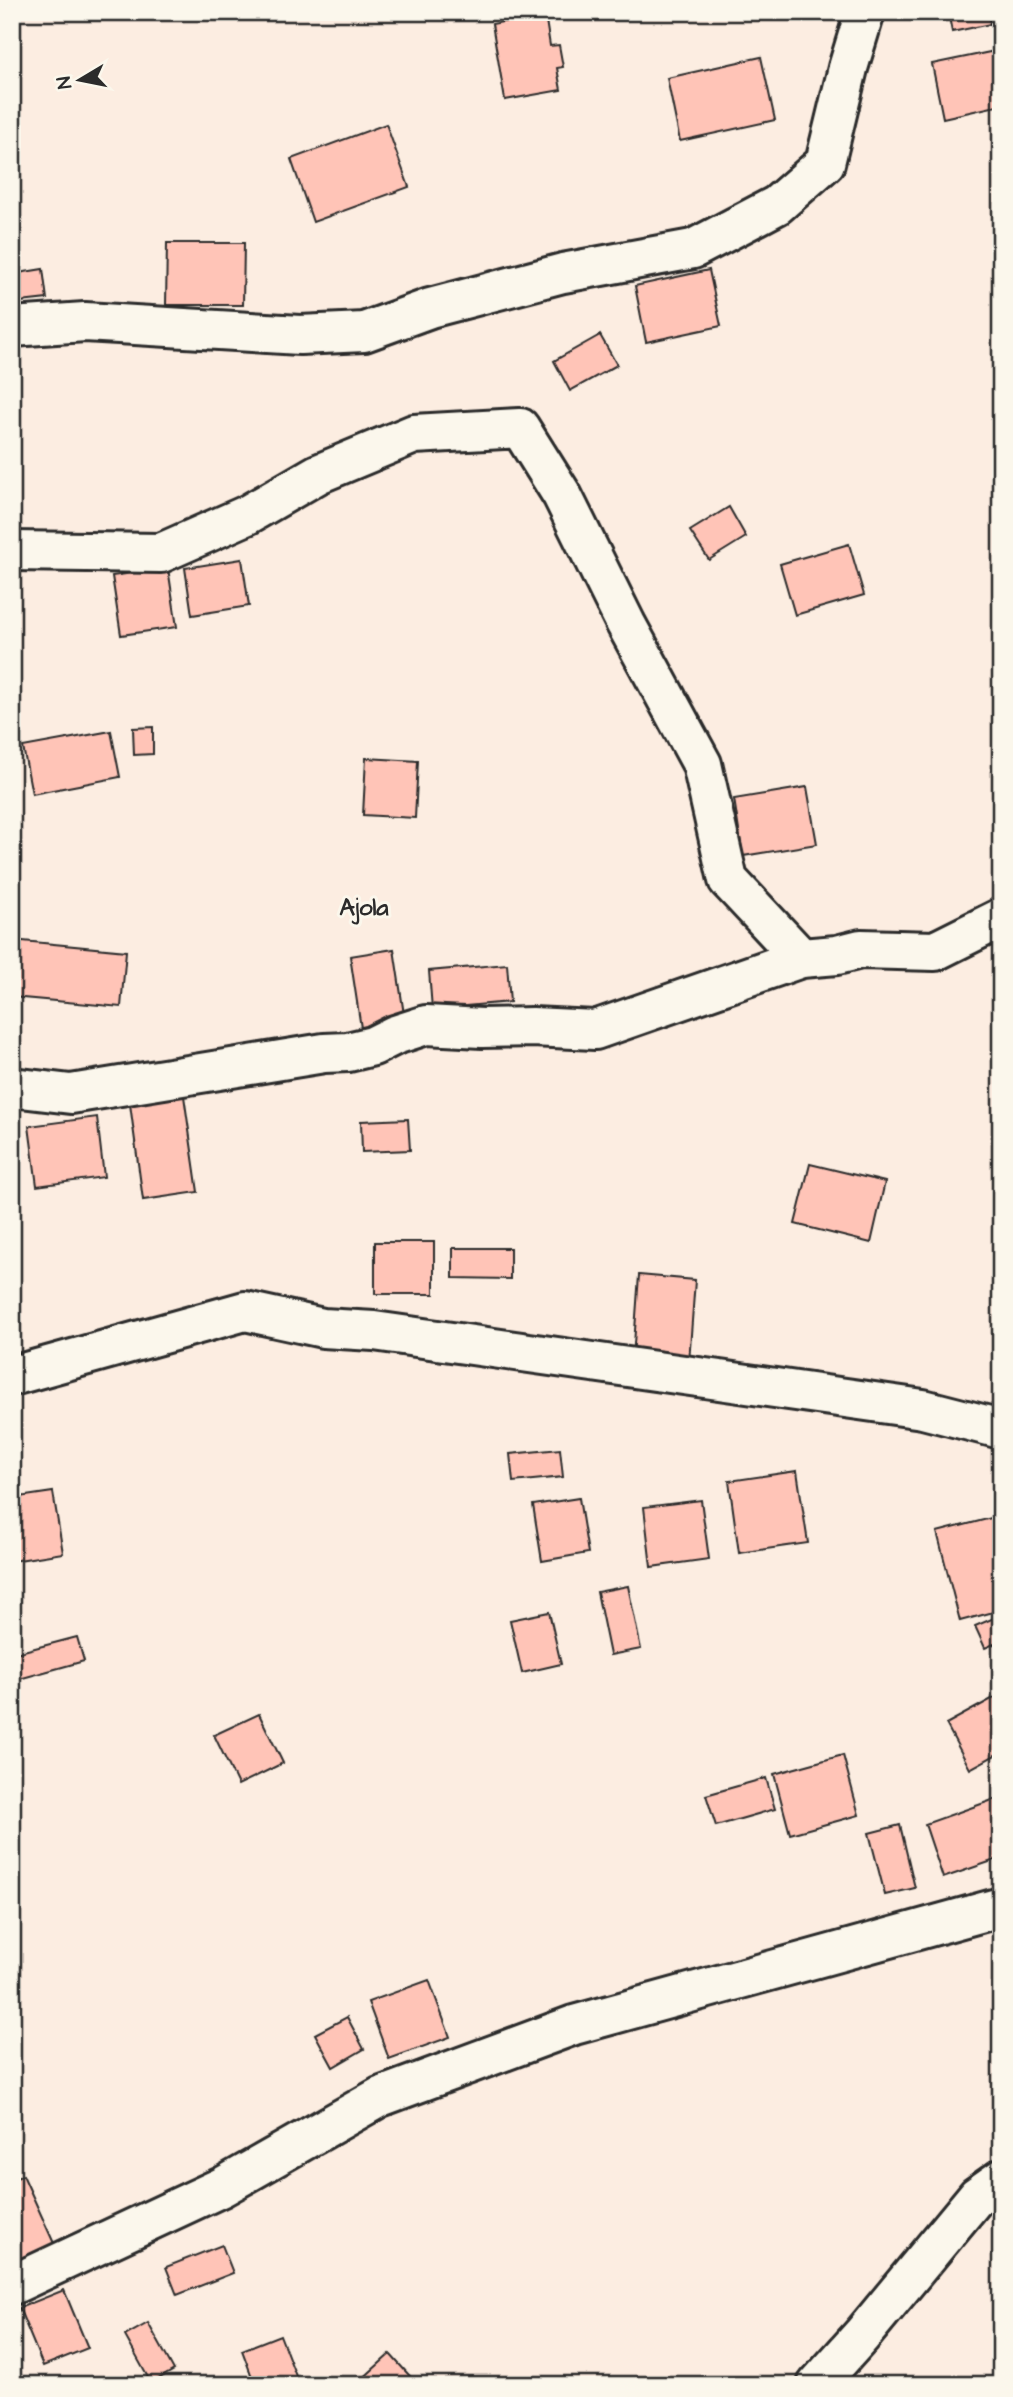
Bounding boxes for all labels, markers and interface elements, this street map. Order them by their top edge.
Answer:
north arrow [46,46,116,116]
text: N [50,74,79,91]
district label: Ajola [339,891,389,925]

